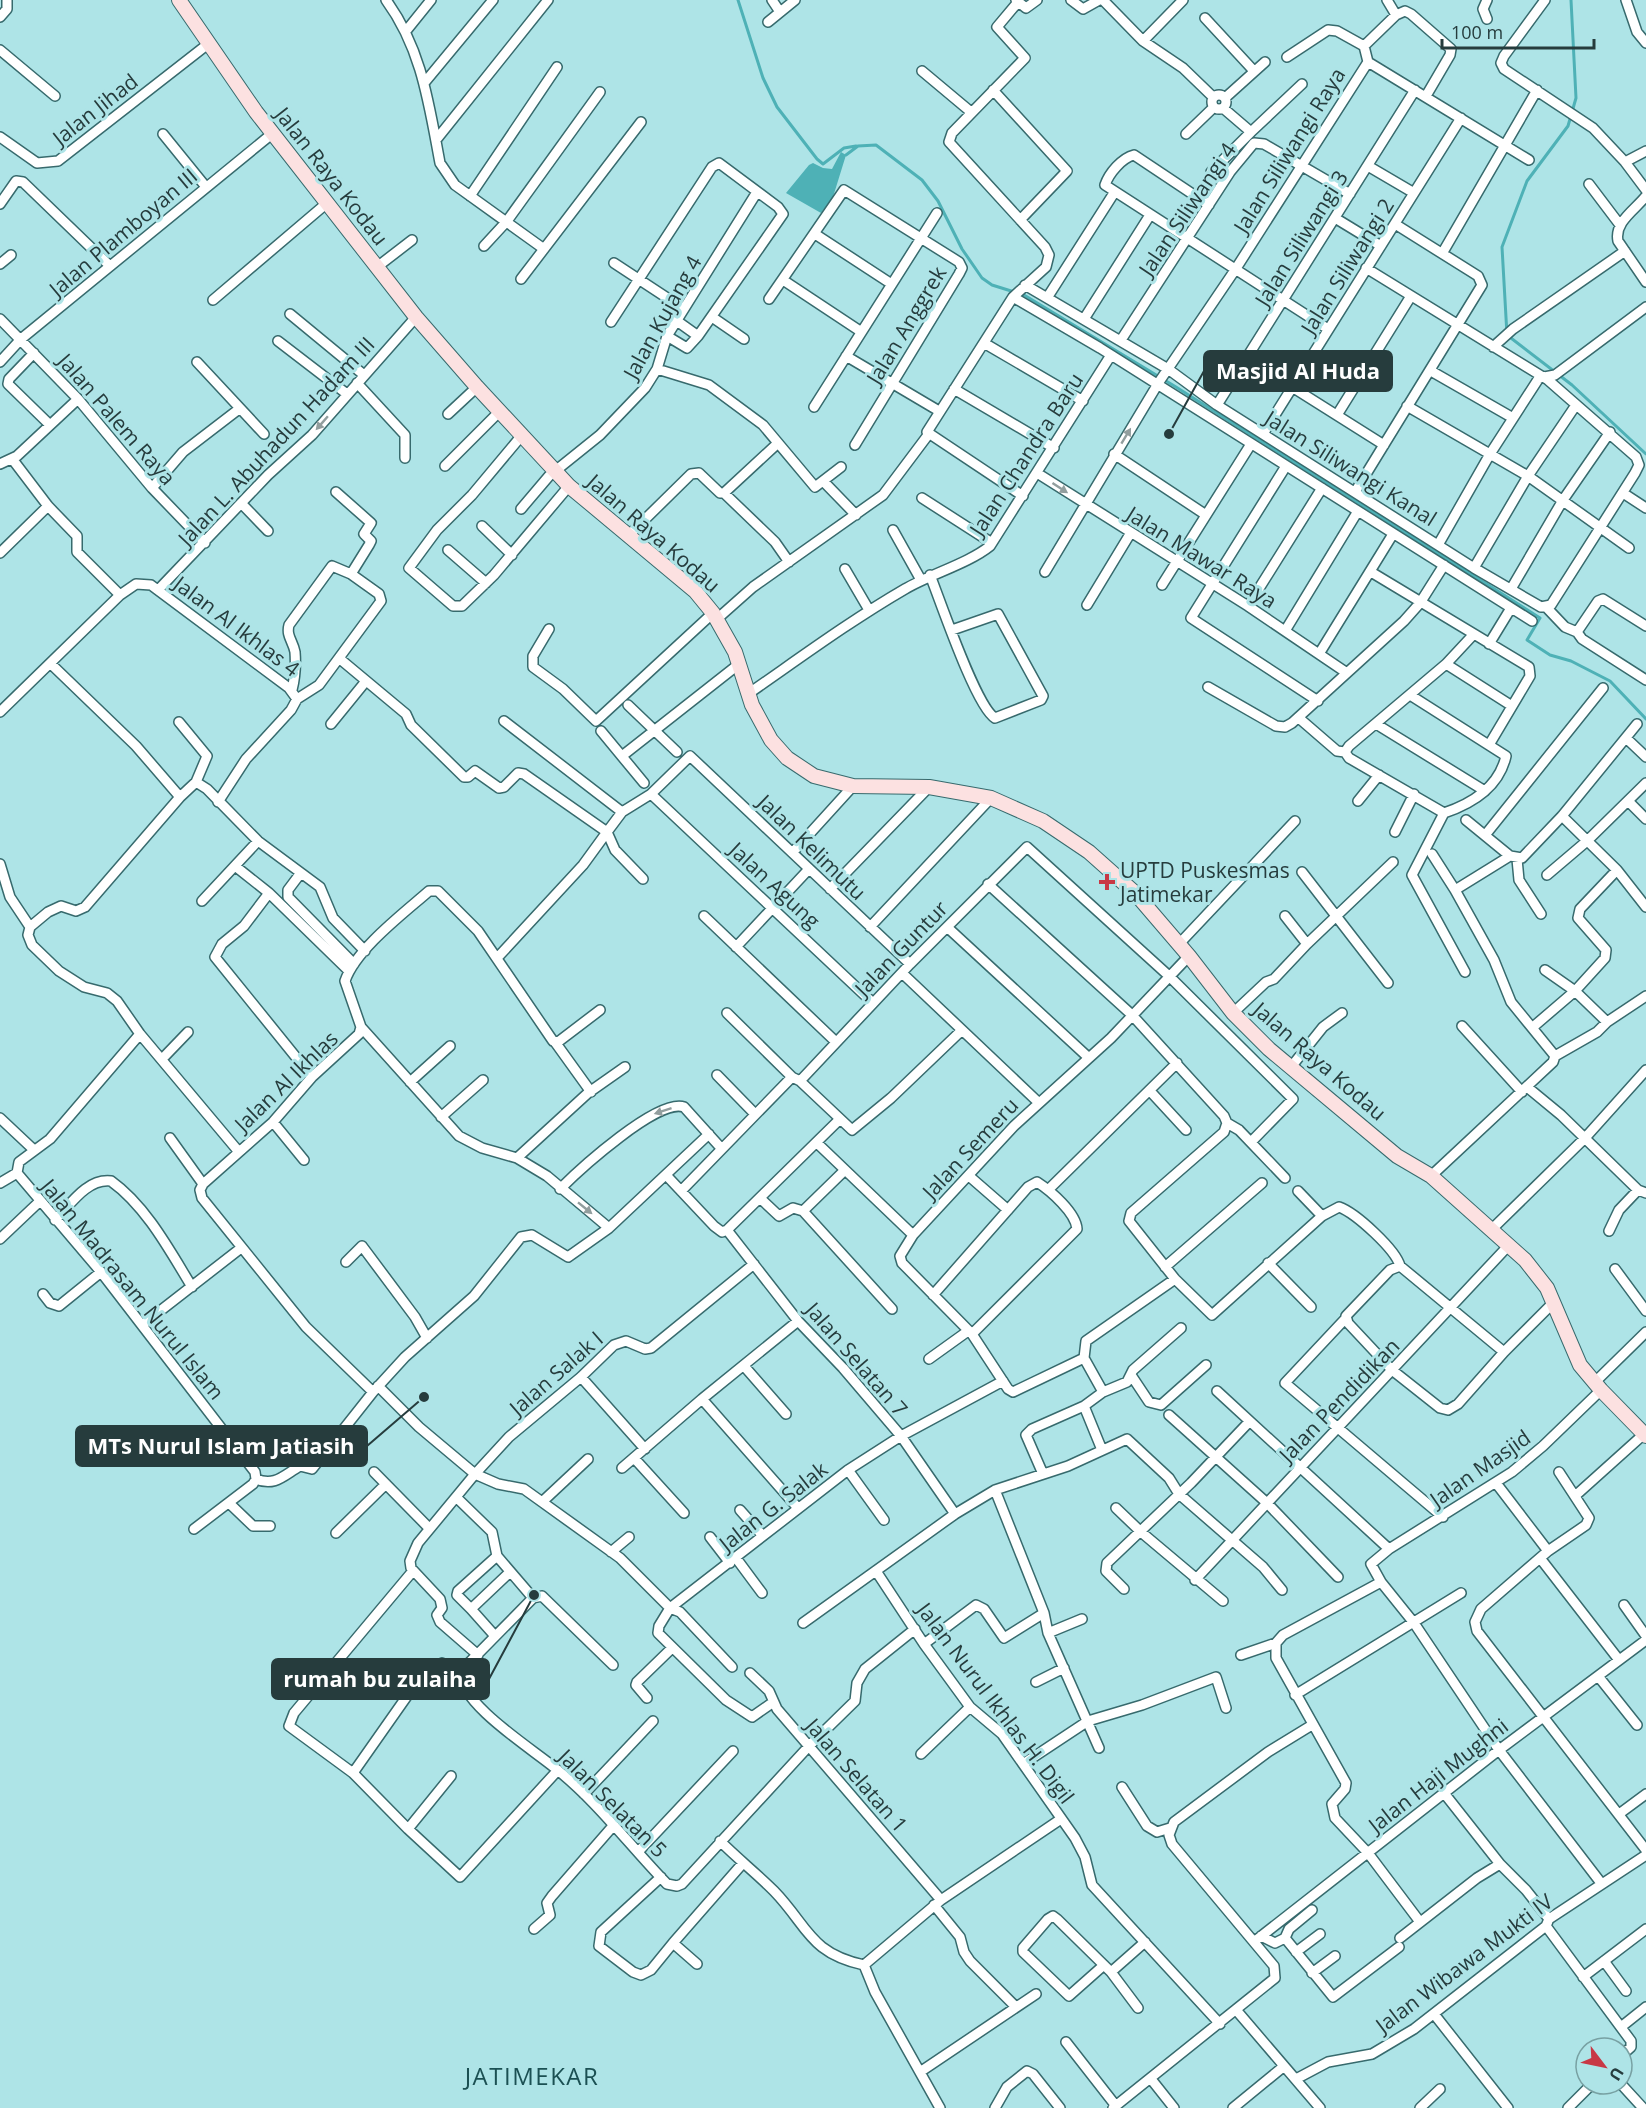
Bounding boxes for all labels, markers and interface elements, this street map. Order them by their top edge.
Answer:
scale bar [1442,12,1594,50]
text: 100 m [1451,20,1503,44]
street label: Jalan Siliwangi Raya [1226,62,1351,240]
street label: Jalan Jihad [45,67,143,152]
street label: Jalan Raya Kodau [268,100,395,251]
street label: Jalan Siliwangi 4 [1131,137,1242,283]
street label: Jalan Plamboyan III [42,162,203,304]
street label: Jalan Siliwangi 3 [1247,165,1354,313]
street label: Jalan Siliwangi 2 [1293,193,1400,341]
street label: Jalan Kujang 4 [616,250,707,385]
street label: Jalan Anggrek [859,261,952,391]
street label: Jalan L. Abuhadun Hadam III [170,330,380,553]
street label: Jalan Palem Raya [51,346,182,491]
callout: Masjid Al Huda [1204,351,1392,391]
text: Masjid Al Huda [1216,355,1380,385]
street label: Jalan Chandra Baru [962,367,1089,542]
street label: Jalan Siliwangi Kanal [1258,403,1442,532]
one-way arrow [315,416,329,431]
one-way arrow [1120,428,1131,444]
street label: Jalan Raya Kodau [580,466,726,599]
one-way arrow [1052,482,1068,494]
street label: Jalan Mawar Raya [1120,499,1282,614]
street label: Jalan Al Ikhlas 4 [167,568,306,683]
street label: Jalan Kelimutu [750,787,872,906]
street label: Jalan Agung [722,834,826,934]
place label: UPTD Puskesmas Jatimekar [1118,856,1290,908]
marker: UPTD Puskesmas Jatimekar [1098,873,1116,891]
street label: Jalan Guntur [847,894,954,1003]
street label: Jalan Raya Kodau [1246,994,1392,1127]
street label: Jalan Al Ikhlas [227,1025,344,1139]
street label: Jalan Semeru [915,1091,1024,1206]
one-way arrow [654,1106,672,1116]
street label: Jalan Madrasam Nurul Islam [34,1171,231,1405]
one-way arrow [577,1202,592,1214]
street label: Jalan Selatan 7 [798,1295,914,1422]
street label: Jalan Salak I [502,1325,609,1423]
street label: Jalan Pendidikan [1271,1332,1405,1469]
street label: Jalan Masjid [1423,1423,1536,1514]
callout: MTs Nurul Islam Jatiasih [76,1426,367,1466]
text: MTs Nurul Islam Jatiasih [87,1430,355,1460]
street label: Jalan G. Salak [712,1455,833,1558]
street label: Jalan Nurul Ikhlas H. Digil [910,1595,1081,1809]
callout: rumah bu zulaiha [272,1659,489,1699]
text: rumah bu zulaiha [283,1663,477,1693]
street label: Jalan Selatan 1 [798,1711,914,1838]
street label: Jalan Haji Mughni [1361,1712,1514,1840]
street label: Jalan Selatan 5 [551,1741,673,1863]
street label: Jalan Wibawa Mukti IV [1368,1887,1559,2040]
north arrow [1574,2036,1634,2096]
district label: JATIMEKAR [463,2059,599,2092]
text: U [1604,2063,1629,2085]

